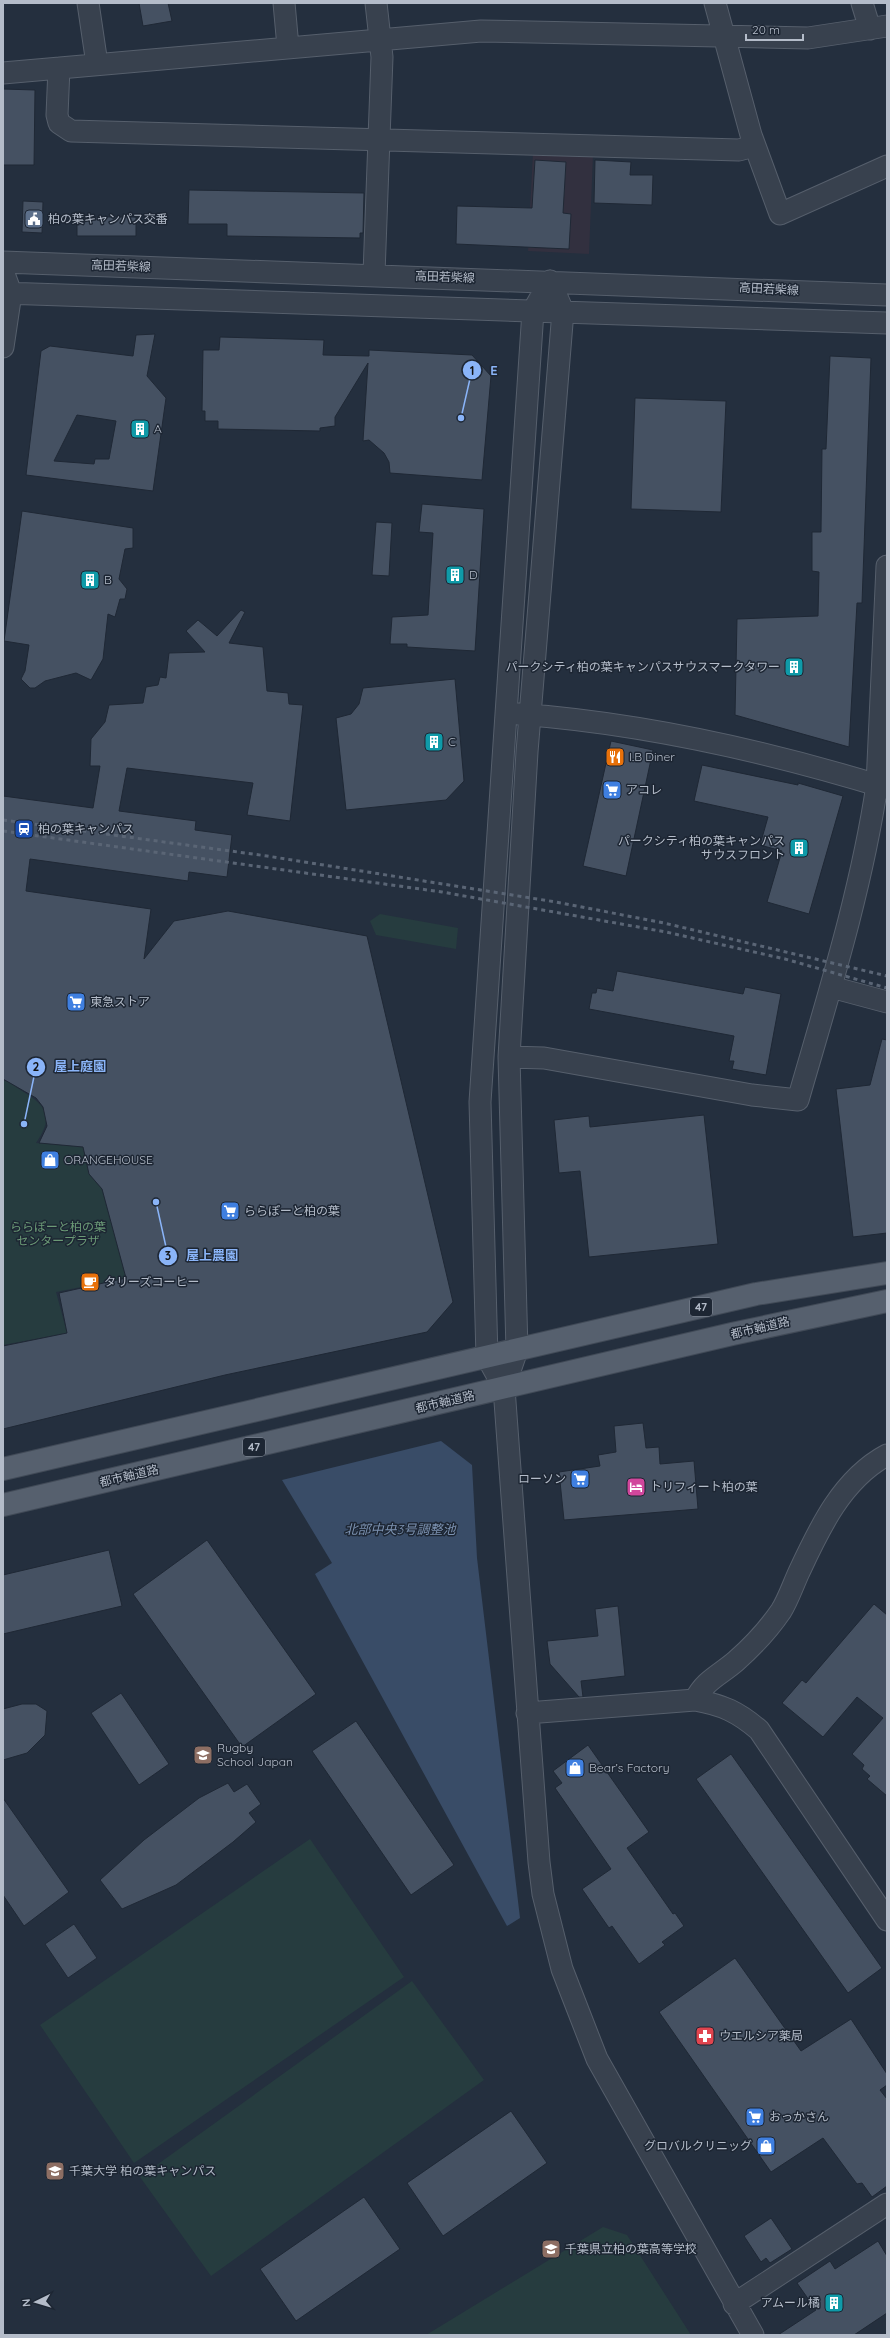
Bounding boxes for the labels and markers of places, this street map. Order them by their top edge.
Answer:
public building icon: 柏の葉キャンパス交番 [23,208,45,230]
place label: 柏の葉キャンパス交番 [48,211,168,226]
callout: E [462,358,505,383]
building icon: A [129,418,151,440]
place label: A [154,421,162,436]
building icon: D [444,564,466,586]
place label: D [469,567,478,582]
building icon: B [79,569,101,591]
place label: B [104,572,112,587]
building icon: パークシティ柏の葉キャンパスサウスマークタワー [783,656,805,678]
place label: パークシティ柏の葉キャンパスサウスマークタワー [506,659,780,674]
building icon: C [423,731,445,753]
place label: C [448,734,456,749]
restaurant icon: I.B Diner [604,746,626,768]
place label: I.B Diner [629,749,675,764]
supermarket icon: アコレ [601,779,623,801]
place label: アコレ [626,782,662,797]
station icon: 柏の葉キャンパス [13,818,35,840]
place label: 柏の葉キャンパス [38,821,134,836]
place label: パークシティ柏の葉キャンパス サウスフロント [618,833,785,862]
building icon: パークシティ柏の葉キャンパス サウスフロント [788,837,810,859]
supermarket icon: 東急ストア [65,991,87,1013]
place label: 東急ストア [90,994,150,1009]
callout: 屋上庭園 [26,1054,114,1079]
shop icon: ORANGEHOUSE [39,1149,61,1171]
place label: ORANGEHOUSE [64,1152,153,1167]
supermarket icon: ららぽーと柏の葉 [219,1200,241,1222]
place label: ららぽーと柏の葉 [244,1203,340,1218]
callout: 屋上農園 [158,1243,246,1268]
cafe icon: タリーズコーヒー [79,1271,101,1293]
place label: タリーズコーヒー [104,1274,199,1289]
supermarket icon: ローソン [569,1468,591,1490]
place label: ローソン [518,1471,566,1486]
hotel icon: トリフィート柏の葉 [625,1476,647,1498]
place label: トリフィート柏の葉 [650,1479,758,1494]
place label: Rugby School Japan [217,1740,293,1769]
school or university icon: Rugby School Japan [192,1744,214,1766]
shop icon: Bear’s Factory [564,1757,586,1779]
place label: Bear’s Factory [589,1760,670,1775]
pharmacy icon: ウエルシア薬局 [694,2025,716,2047]
place label: ウエルシア薬局 [719,2028,803,2043]
supermarket icon: おっかさん [744,2106,766,2128]
place label: おっかさん [769,2109,829,2124]
shop icon: グロバルクリニッグ [755,2135,777,2157]
place label: グロバルクリニッグ [644,2138,752,2153]
school or university icon: 千葉大学 柏の葉キャンパス [44,2160,66,2182]
place label: 千葉大学 柏の葉キャンパス [69,2163,216,2178]
school or university icon: 千葉県立柏の葉高等学校 [540,2238,562,2260]
place label: 千葉県立柏の葉高等学校 [565,2241,697,2256]
building icon: アムール橘 [823,2292,845,2314]
place label: アムール橘 [761,2295,820,2310]

